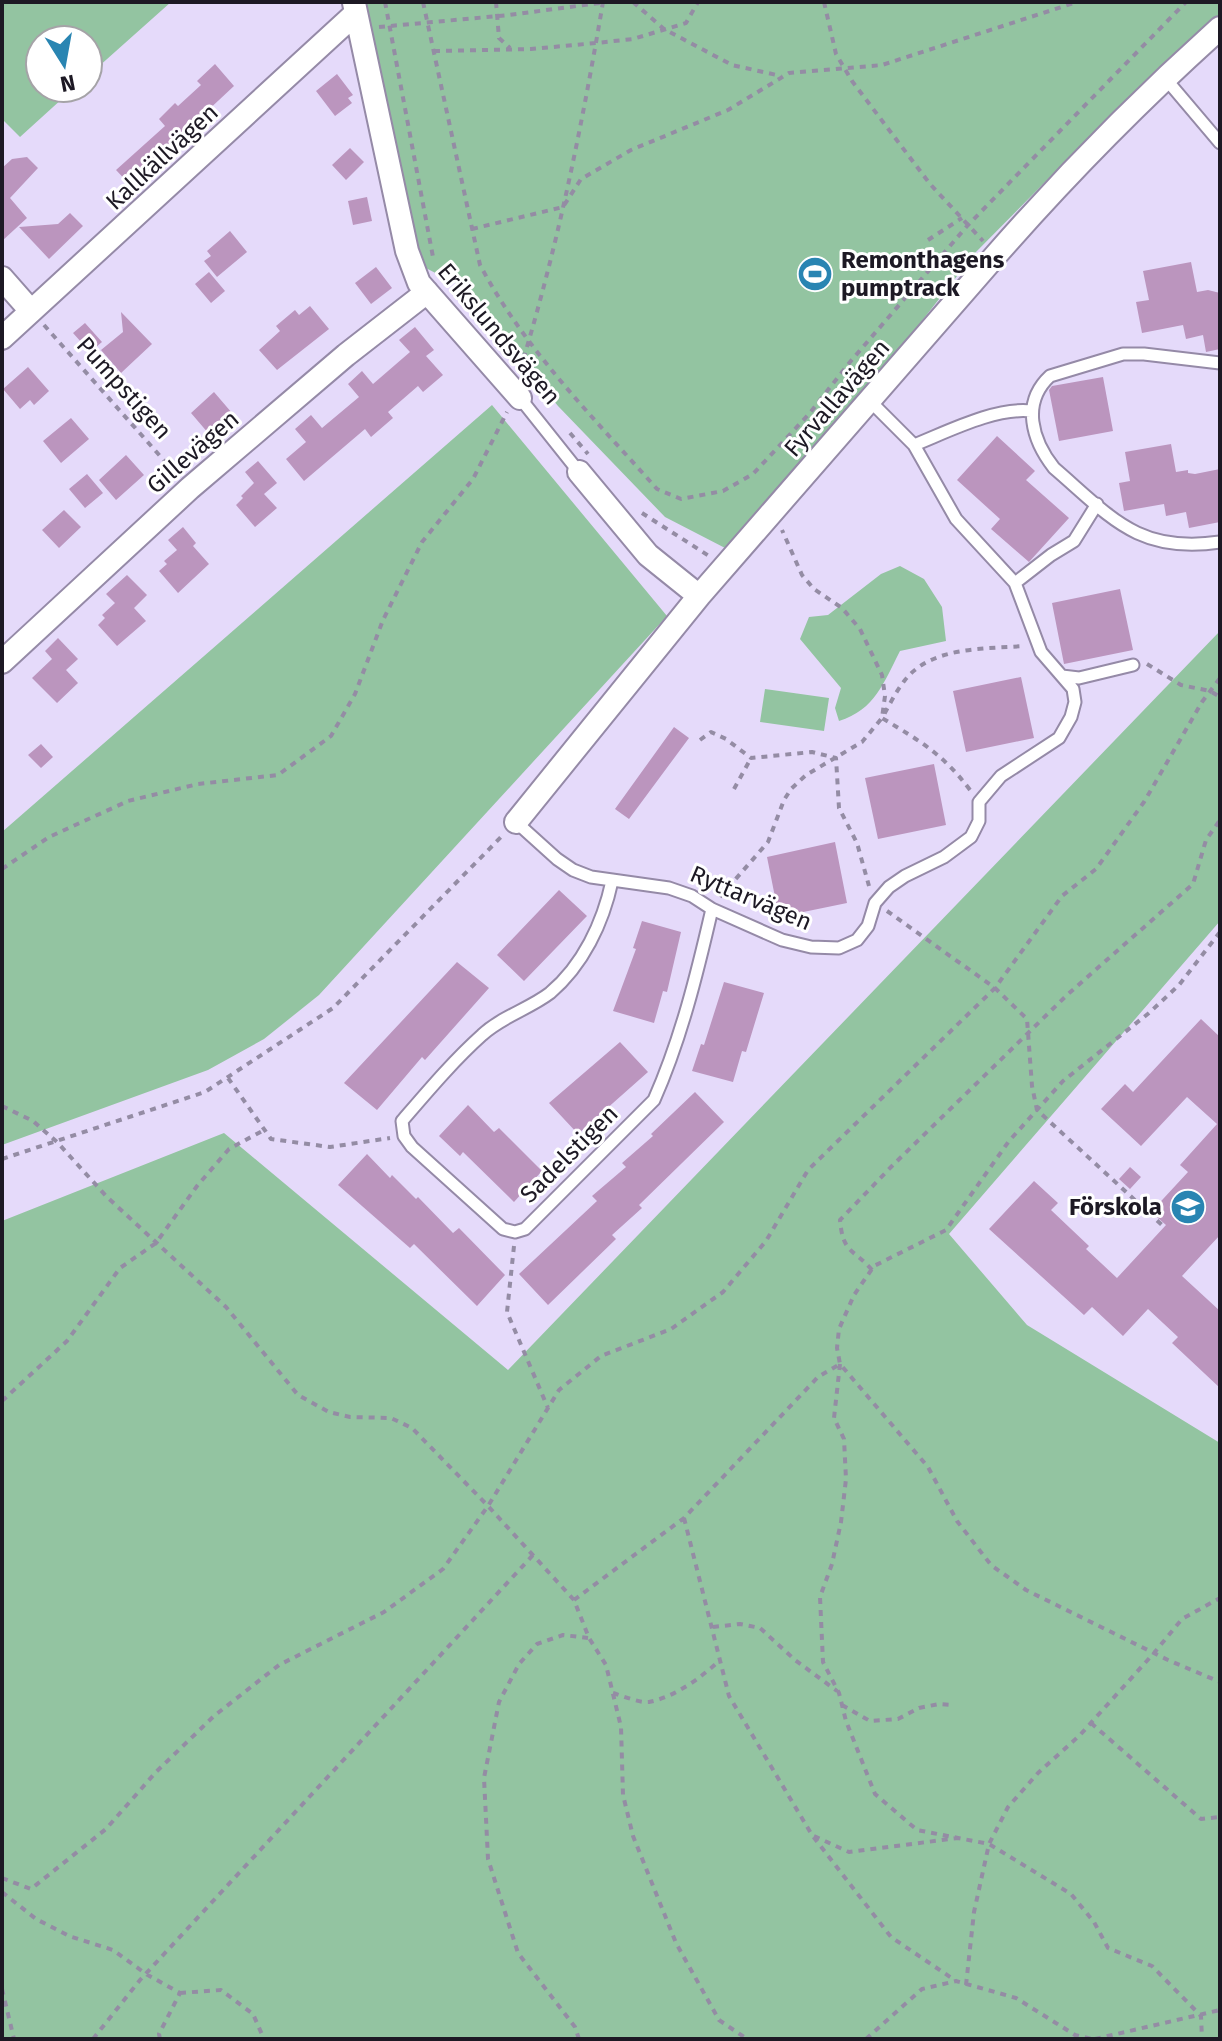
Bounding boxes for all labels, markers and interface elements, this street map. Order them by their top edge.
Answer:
north arrow [24,24,104,104]
text: N [58,68,77,98]
street label: Kallkällvägen [100,98,224,216]
place label: Remonthagens pumptrack [841,246,1005,302]
sports icon: Remonthagens pumptrack [796,255,834,293]
street label: Erikslundsvägen [432,258,566,410]
street label: Pumpstigen [71,331,177,445]
street label: Fyrvallavägen [778,334,896,462]
street label: Gillevägen [141,405,245,499]
street label: Ryttarvägen [686,860,816,936]
street label: Sadelstigen [514,1099,624,1209]
school or university icon: Förskola [1169,1188,1207,1226]
place label: Förskola [1069,1193,1162,1221]

